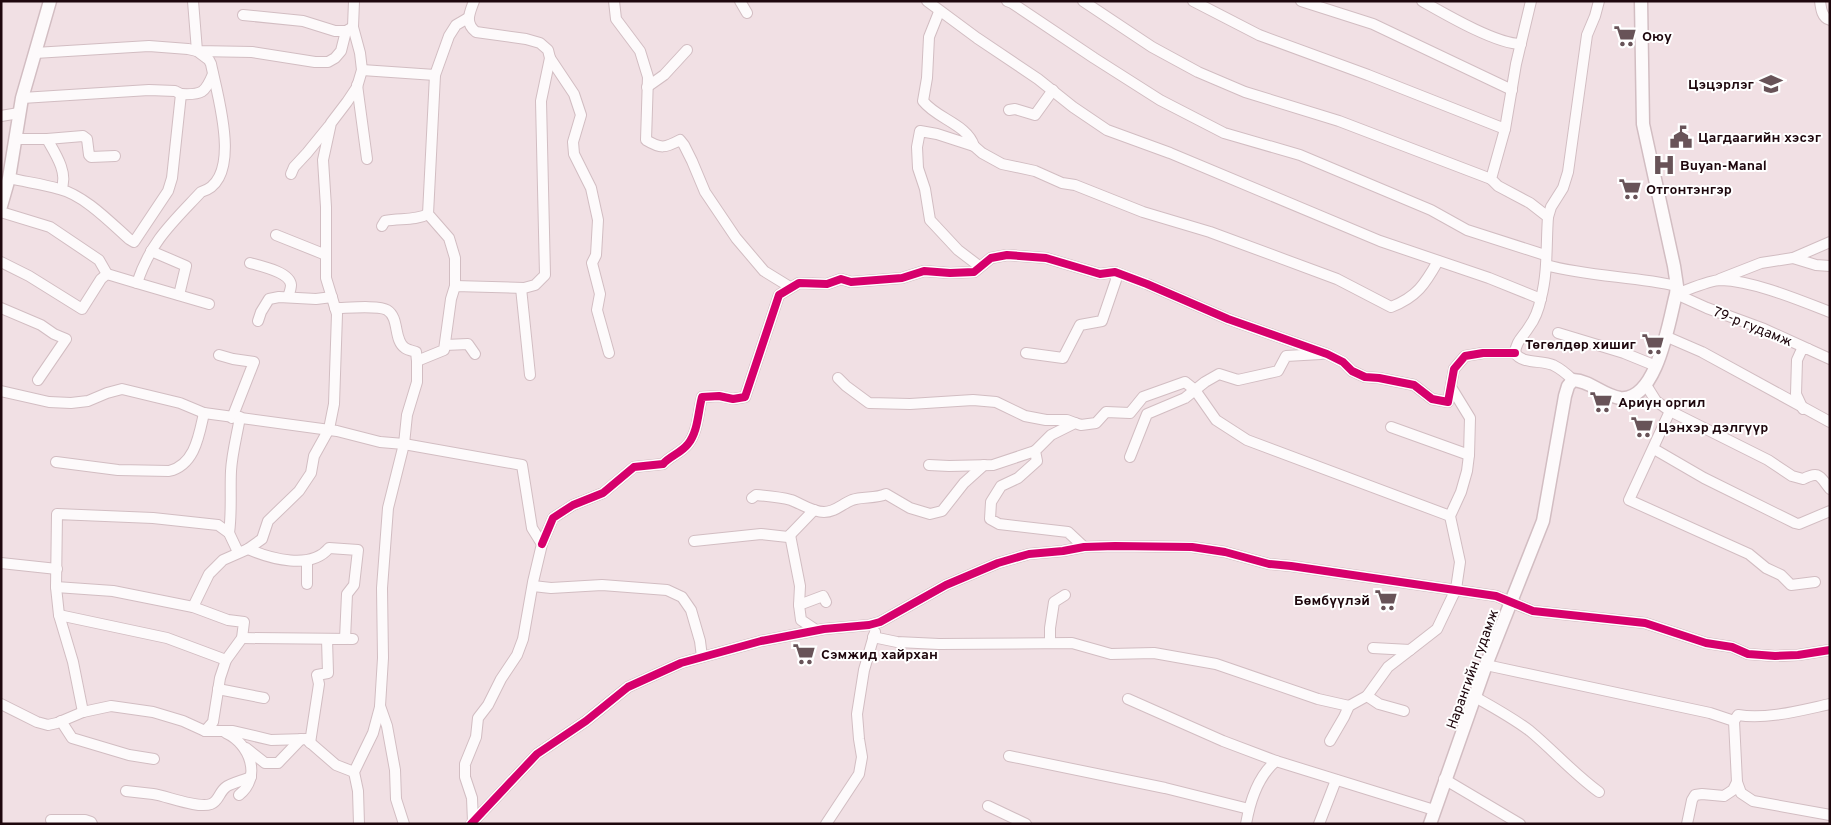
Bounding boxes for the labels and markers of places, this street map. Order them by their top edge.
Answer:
supermarket icon: Оюу [1612,23,1638,49]
place label: Оюу [1642,29,1672,46]
school or university icon: Цэцэрлэг [1758,71,1784,97]
place label: Цэцэрлэг [1688,77,1755,94]
public building icon: Цагдаагийн хэсэг [1668,124,1694,150]
place label: Цагдаагийн хэсэг [1698,130,1822,147]
hospital icon: Buyan-Manal [1651,152,1677,178]
place label: Buyan-Manal [1680,158,1767,175]
supermarket icon: Отгонтэнгэр [1617,176,1643,202]
place label: Отгонтэнгэр [1646,182,1732,199]
supermarket icon: Төгөлдөр хишиг [1640,331,1666,357]
place label: Төгөлдөр хишиг [1525,337,1637,354]
supermarket icon: Ариун оргил [1588,389,1614,415]
place label: Ариун оргил [1618,395,1705,412]
supermarket icon: Цэнхэр дэлгүүр [1629,414,1655,440]
place label: Цэнхэр дэлгүүр [1658,420,1768,437]
supermarket icon: Бөмбүүлэй [1373,587,1399,613]
place label: Бөмбүүлэй [1294,593,1370,610]
supermarket icon: Сэмжид хайрхан [791,641,817,667]
place label: Сэмжид хайрхан [821,647,938,664]

